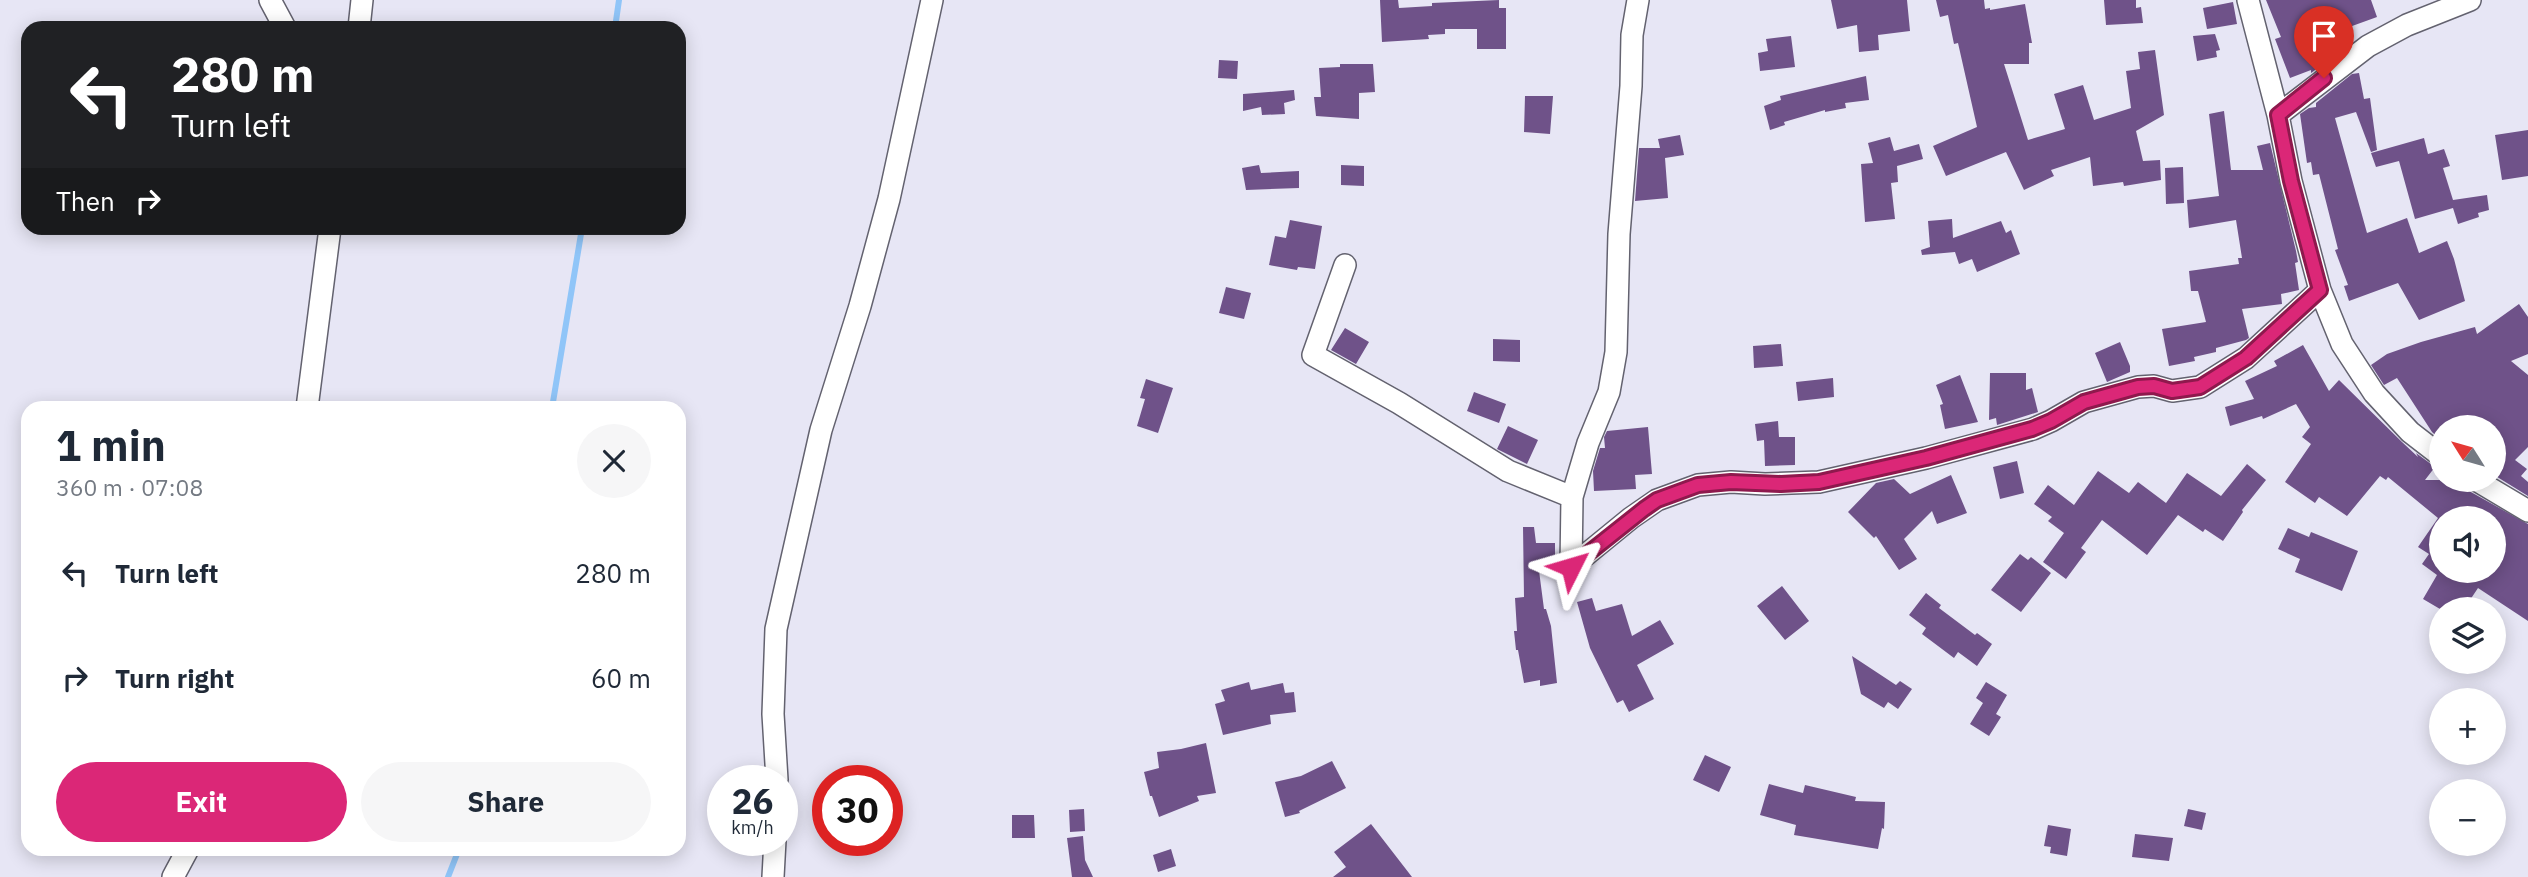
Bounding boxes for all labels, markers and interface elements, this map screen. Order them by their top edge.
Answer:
pin [2294,6,2354,78]
icon: arrive [2305,17,2343,55]
text: 280 m [171,42,315,105]
icon: left [56,49,147,140]
text: Turn left [171,104,291,146]
icon: right [129,182,167,220]
text: Then [56,184,115,218]
north arrow [2429,415,2506,492]
map controls [2429,415,2506,856]
text: 1 min [56,418,166,473]
button: close [577,424,651,498]
text: 360 m · 07:08 [56,472,203,502]
button: sound [2429,506,2506,583]
position arrow [1534,530,1608,604]
icon: left [56,554,94,592]
text: Turn left [115,556,218,590]
text: 280 m [575,556,651,590]
button: layers [2429,597,2506,674]
icon: right [56,659,94,697]
text: Turn right [115,661,234,695]
text: 60 m [591,661,651,695]
button: + [2429,688,2506,765]
button: Exit [56,762,347,842]
button: Share [361,762,651,842]
speed limit sign: 30 [812,765,903,856]
text: 26 [731,778,774,824]
button: − [2429,779,2506,856]
text: km/h [731,816,774,839]

